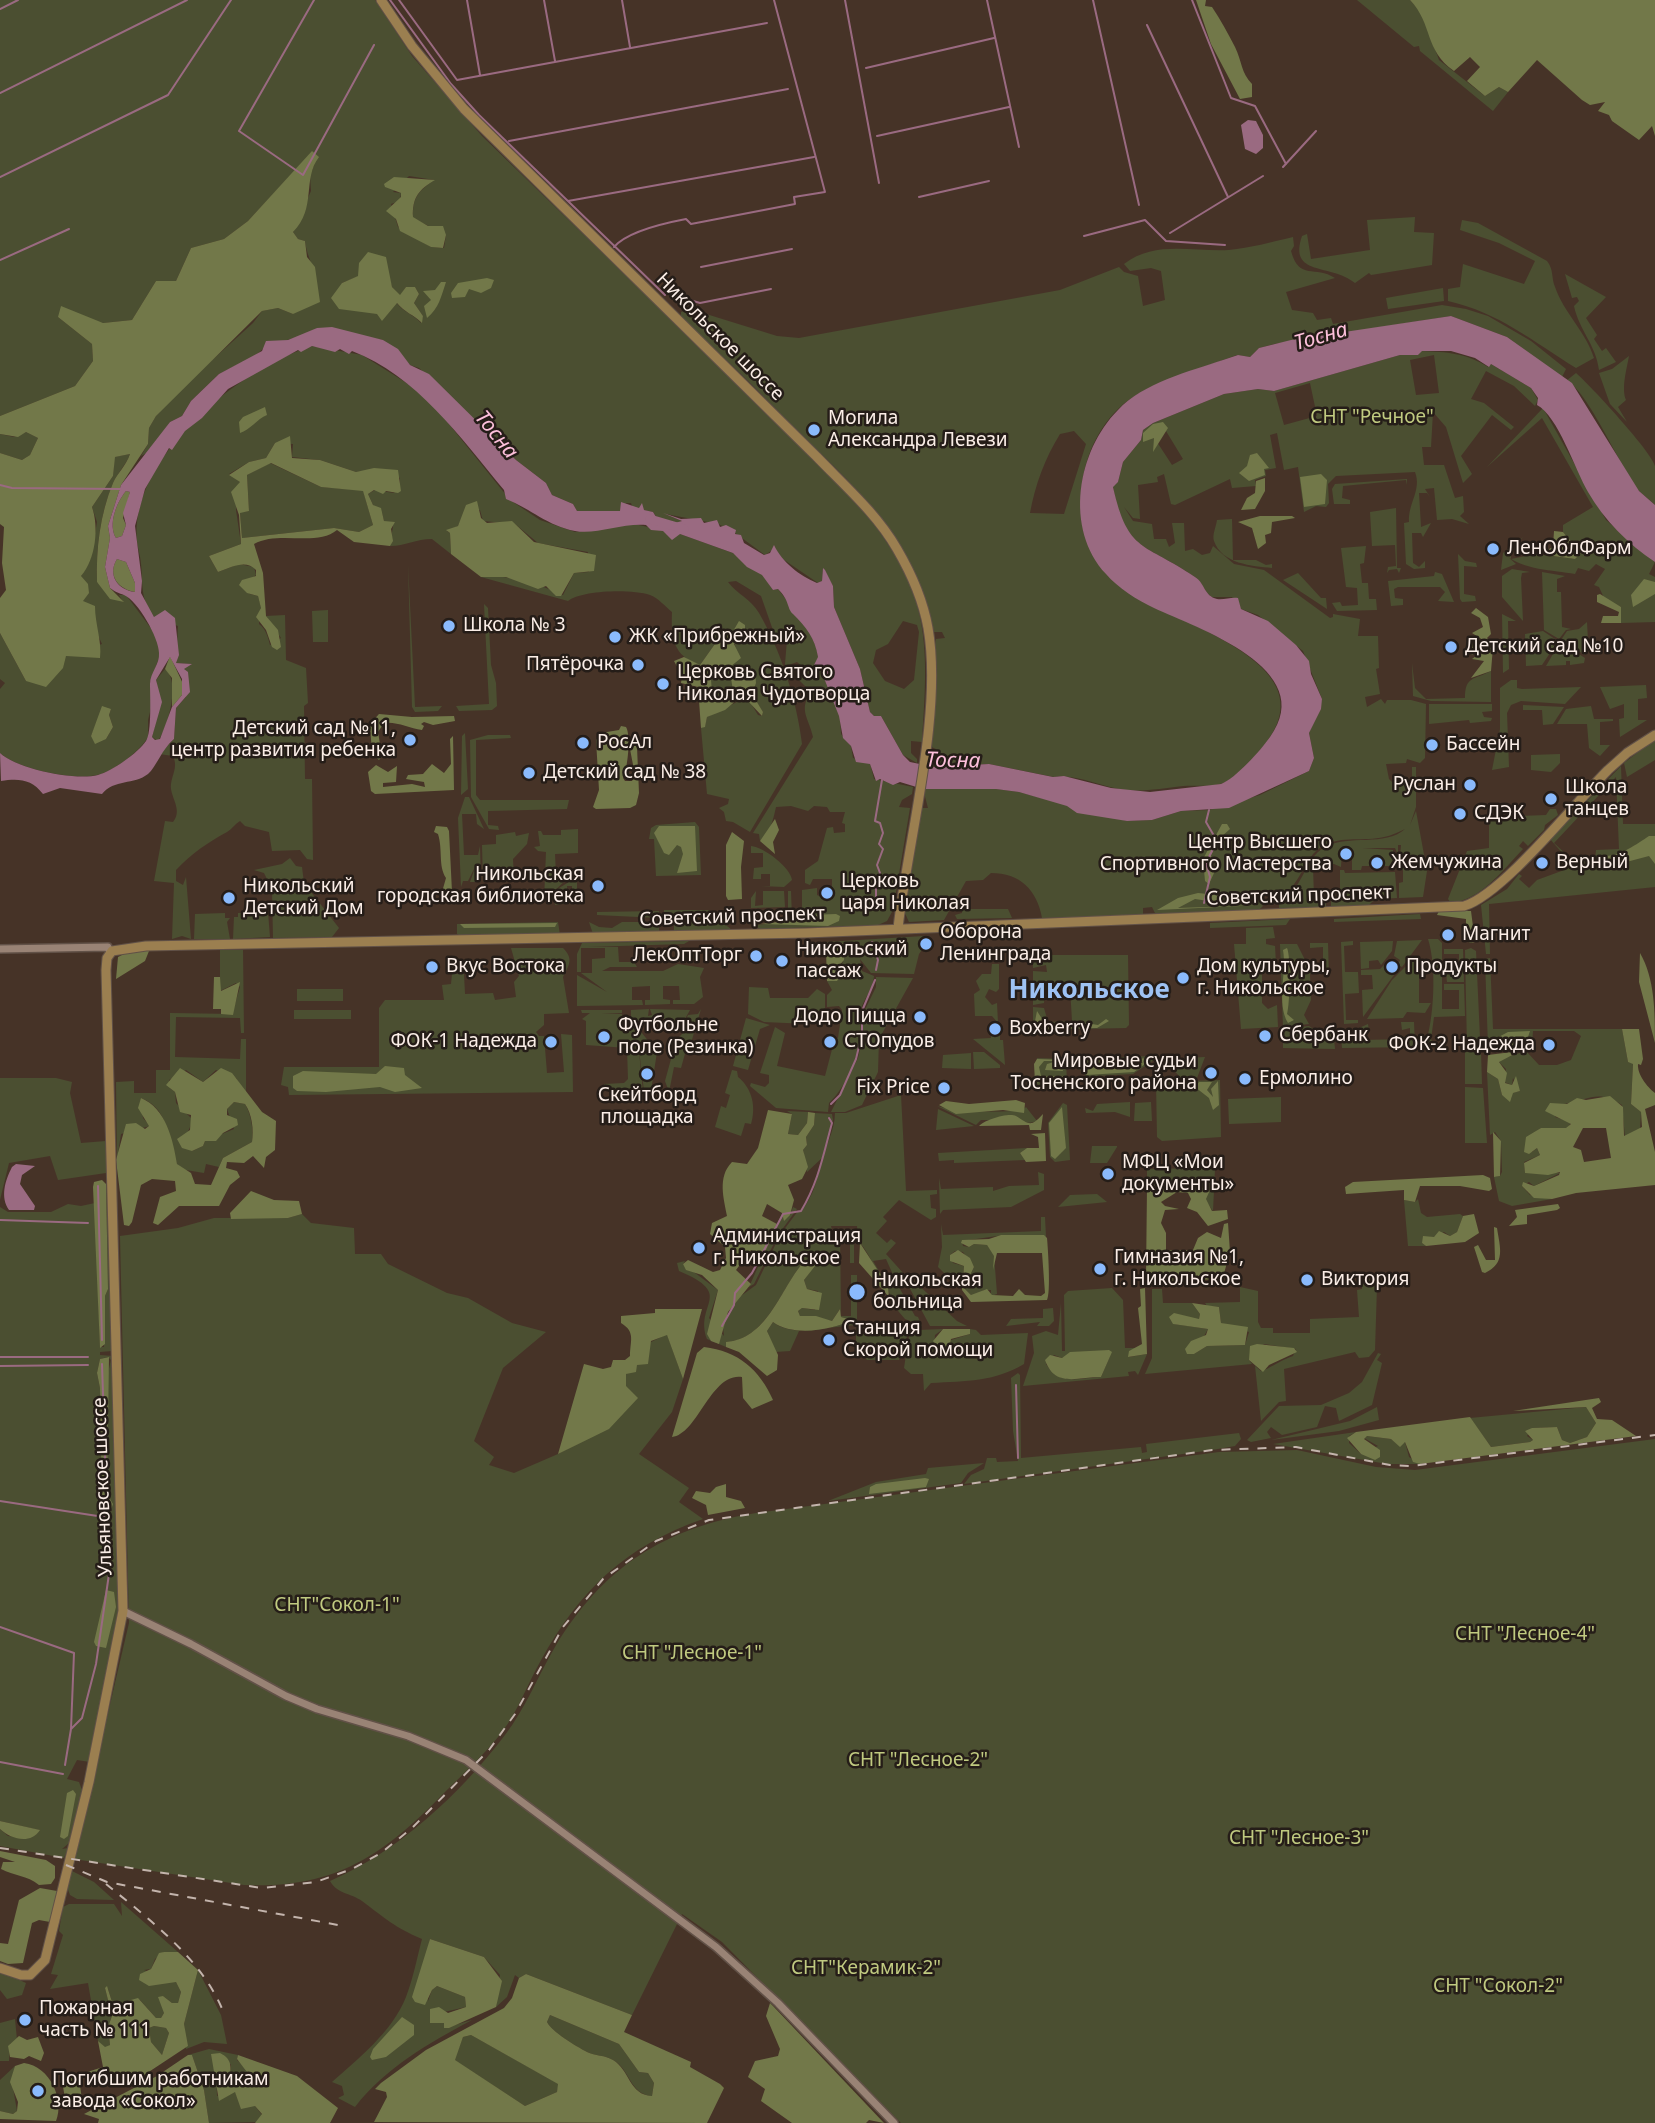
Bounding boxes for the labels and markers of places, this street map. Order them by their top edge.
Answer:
place label: Могила Александра Левези [828,408,1008,452]
marker: Могила Александра Левези [806,422,822,438]
place label: ЛенОблФарм [1507,538,1632,560]
marker: ЛенОблФарм [1485,541,1501,557]
place label: Школа № 3 [463,615,566,637]
marker: Школа № 3 [441,618,457,634]
place label: ЖК «Прибрежный» [629,626,805,648]
marker: ЖК «Прибрежный» [607,629,623,645]
place label: Детский сад №10 [1465,636,1623,658]
marker: Детский сад №10 [1443,639,1459,655]
place label: Пятёрочка [526,654,624,676]
marker: Пятёрочка [630,657,646,673]
place label: Церковь Святого Николая Чудотворца [677,662,870,706]
marker: Церковь Святого Николая Чудотворца [655,676,671,692]
place label: Детский сад №11, центр развития ребенка [171,718,396,762]
marker: Детский сад №11, центр развития ребенка [402,732,418,748]
place label: РосАл [597,732,652,754]
place label: Бассейн [1446,734,1521,756]
marker: РосАл [575,735,591,751]
marker: Бассейн [1424,737,1440,753]
place label: Детский сад № 38 [543,762,706,784]
marker: Детский сад № 38 [521,765,537,781]
place label: Руслан [1393,774,1456,796]
marker: Руслан [1462,777,1478,793]
place label: Школа танцев [1565,777,1629,821]
marker: Школа танцев [1543,791,1559,807]
place label: СДЭК [1474,803,1524,825]
marker: СДЭК [1452,806,1468,822]
place label: Центр Высшего Спортивного Мастерства [1100,832,1332,876]
marker: Центр Высшего Спортивного Мастерства [1338,846,1354,862]
place label: Жемчужина [1391,852,1502,874]
place label: Верный [1556,852,1628,874]
marker: Жемчужина [1369,855,1385,871]
marker: Верный [1534,855,1550,871]
place label: Никольская городская библиотека [377,864,584,908]
place label: Церковь царя Николая [841,871,970,915]
place label: Никольский Детский Дом [243,876,363,920]
marker: Никольская городская библиотека [590,878,606,894]
marker: Церковь царя Николая [819,885,835,901]
marker: Никольский Детский Дом [221,890,237,906]
place label: Оборона Ленинграда [940,922,1051,966]
place label: Магнит [1462,924,1530,946]
marker: Магнит [1440,927,1456,943]
marker: Оборона Ленинграда [918,936,934,952]
place label: Никольский пассаж [796,939,907,983]
place label: ЛекОптТорг [633,945,742,967]
marker: ЛекОптТорг [748,948,764,964]
marker: Никольский пассаж [774,953,790,969]
place label: Вкус Востока [446,956,565,978]
place label: Дом культуры, г. Никольское [1197,956,1330,1000]
place label: Продукты [1406,956,1497,978]
marker: Вкус Востока [424,959,440,975]
marker: Продукты [1384,959,1400,975]
marker: Дом культуры, г. Никольское [1175,970,1191,986]
place label: Додо Пицца [794,1006,906,1028]
marker: Додо Пицца [912,1009,928,1025]
place label: Футбольне поле (Резинка) [618,1015,754,1059]
place label: Boxberry [1009,1018,1090,1040]
marker: Boxberry [987,1021,1003,1037]
place label: Сбербанк [1279,1025,1368,1047]
marker: Сбербанк [1257,1028,1273,1044]
marker: Футбольне поле (Резинка) [596,1029,612,1045]
place label: ФОК-1 Надежда [391,1031,537,1053]
place label: СТОпудов [844,1031,935,1053]
marker: ФОК-1 Надежда [543,1034,559,1050]
marker: СТОпудов [822,1034,838,1050]
place label: ФОК-2 Надежда [1389,1034,1535,1056]
marker: ФОК-2 Надежда [1541,1037,1557,1053]
place label: Мировые судьи Тосненского района [1011,1051,1197,1095]
marker: Мировые судьи Тосненского района [1203,1065,1219,1081]
marker: Скейтборд площадка [639,1066,655,1082]
place label: Ермолино [1259,1068,1353,1090]
marker: Ермолино [1237,1071,1253,1087]
place label: Fix Price [856,1077,930,1099]
marker: Fix Price [936,1080,952,1096]
place label: Скейтборд площадка [598,1085,696,1129]
place label: МФЦ «Мои документы» [1122,1152,1234,1196]
marker: МФЦ «Мои документы» [1100,1166,1116,1182]
place label: Администрация г. Никольское [713,1226,861,1270]
marker: Администрация г. Никольское [691,1240,707,1256]
place label: Гимназия №1, г. Никольское [1114,1247,1244,1291]
marker: Гимназия №1, г. Никольское [1092,1261,1108,1277]
place label: Виктория [1321,1269,1409,1291]
place label: Никольская больница [873,1270,982,1314]
marker: Виктория [1299,1272,1315,1288]
marker: Никольская больница [847,1282,867,1302]
place label: Станция Скорой помощи [843,1318,993,1362]
marker: Станция Скорой помощи [821,1332,837,1348]
place label: Пожарная часть № 111 [39,1998,151,2042]
marker: Пожарная часть № 111 [17,2012,33,2028]
place label: Погибшим работникам завода «Сокол» [52,2069,269,2113]
marker: Погибшим работникам завода «Сокол» [30,2083,46,2099]

